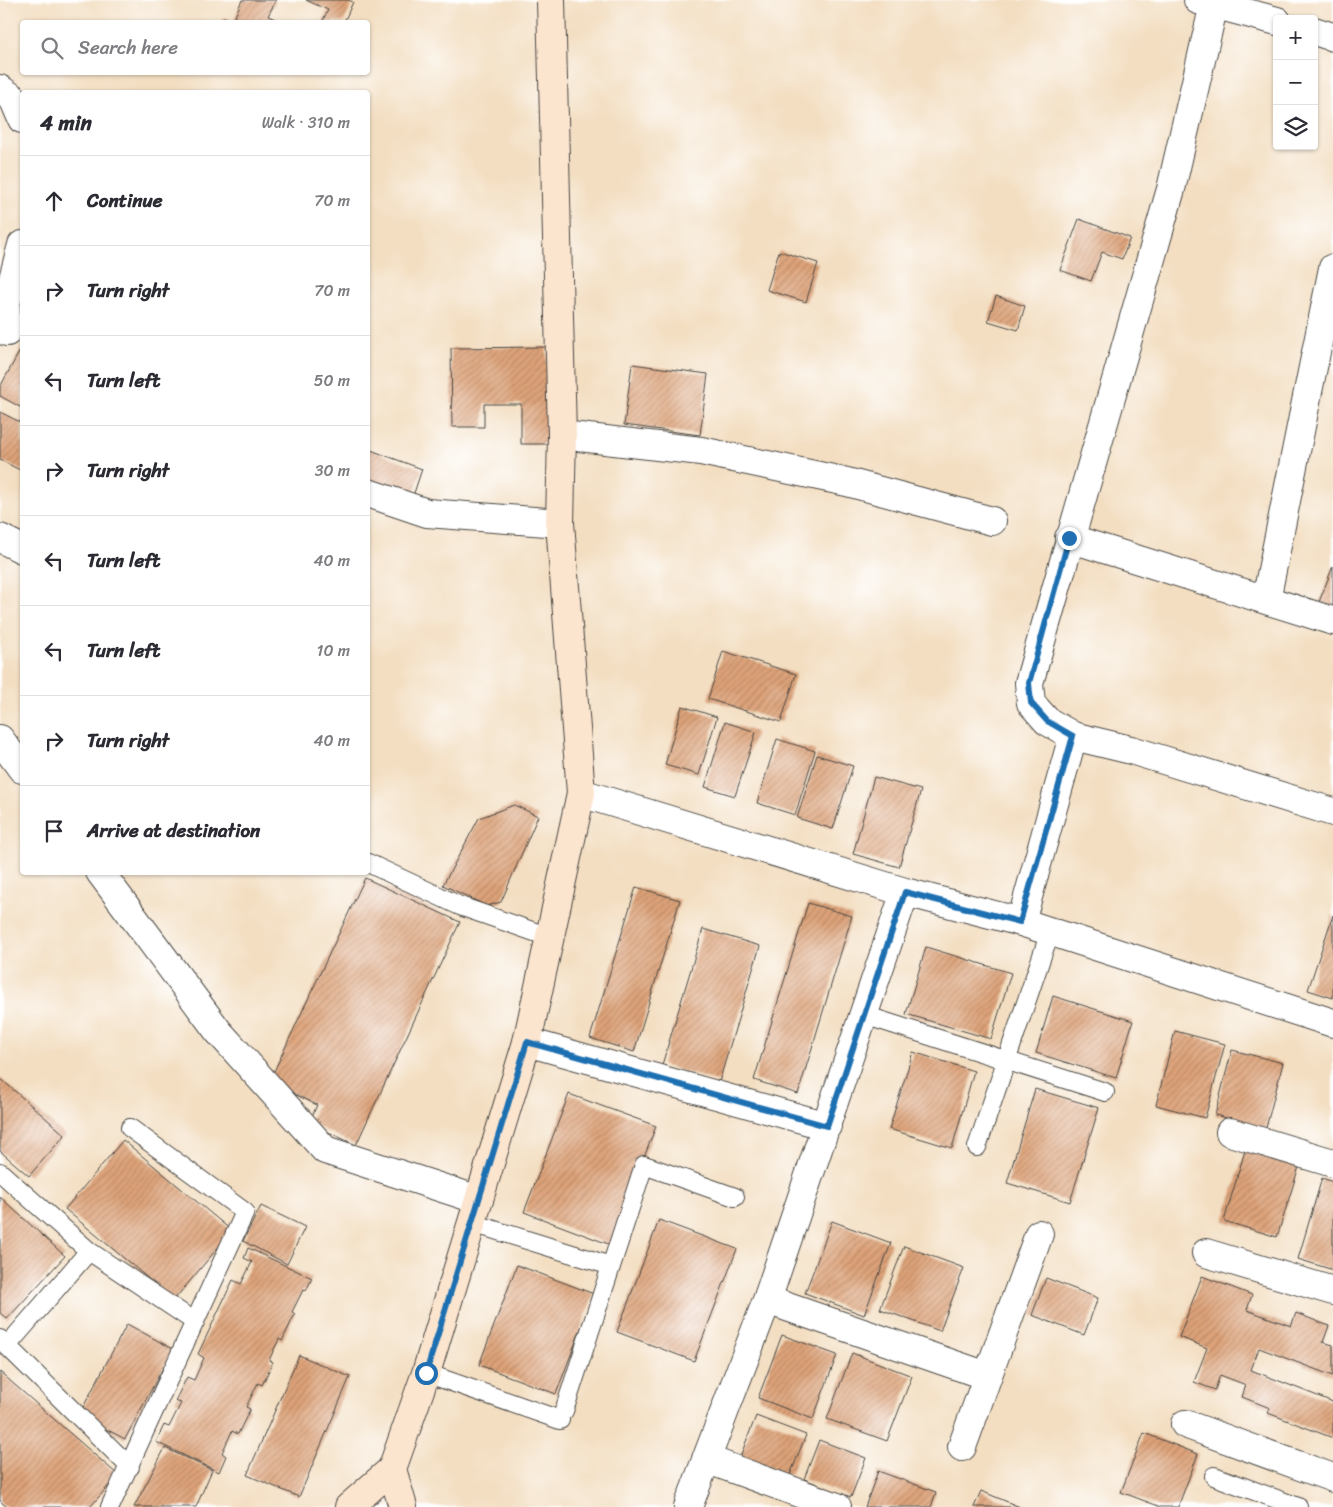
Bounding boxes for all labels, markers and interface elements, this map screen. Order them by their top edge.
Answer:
map controls [1273,15,1318,150]
button: + [1273,15,1318,60]
search box [20,20,370,75]
text: Search here [78,31,178,64]
icon: search [38,34,66,62]
button: − [1273,60,1318,105]
text: 4 min [40,104,92,142]
button: layers [1273,105,1318,150]
text: Walk · 310 m [262,108,350,137]
text: Continue [87,184,163,217]
text: 70 m [314,186,350,215]
icon: ahead [40,187,68,215]
text: Turn right [87,274,169,307]
text: 70 m [314,276,350,305]
icon: right [40,277,68,305]
text: Turn left [87,364,160,397]
text: 50 m [314,366,350,395]
icon: left [40,367,68,395]
text: Turn right [87,454,169,487]
text: 30 m [315,456,350,485]
icon: right [40,457,68,485]
route end [1058,527,1081,550]
text: Turn left [87,544,160,577]
text: 40 m [313,546,350,575]
icon: left [40,547,68,575]
text: Turn left [87,634,160,667]
text: 10 m [317,636,350,665]
icon: left [40,637,68,665]
text: Turn right [87,724,169,757]
text: 40 m [313,726,350,755]
icon: right [40,727,68,755]
text: Arrive at destination [87,814,260,847]
icon: arrive [40,817,68,845]
route start [415,1362,438,1385]

